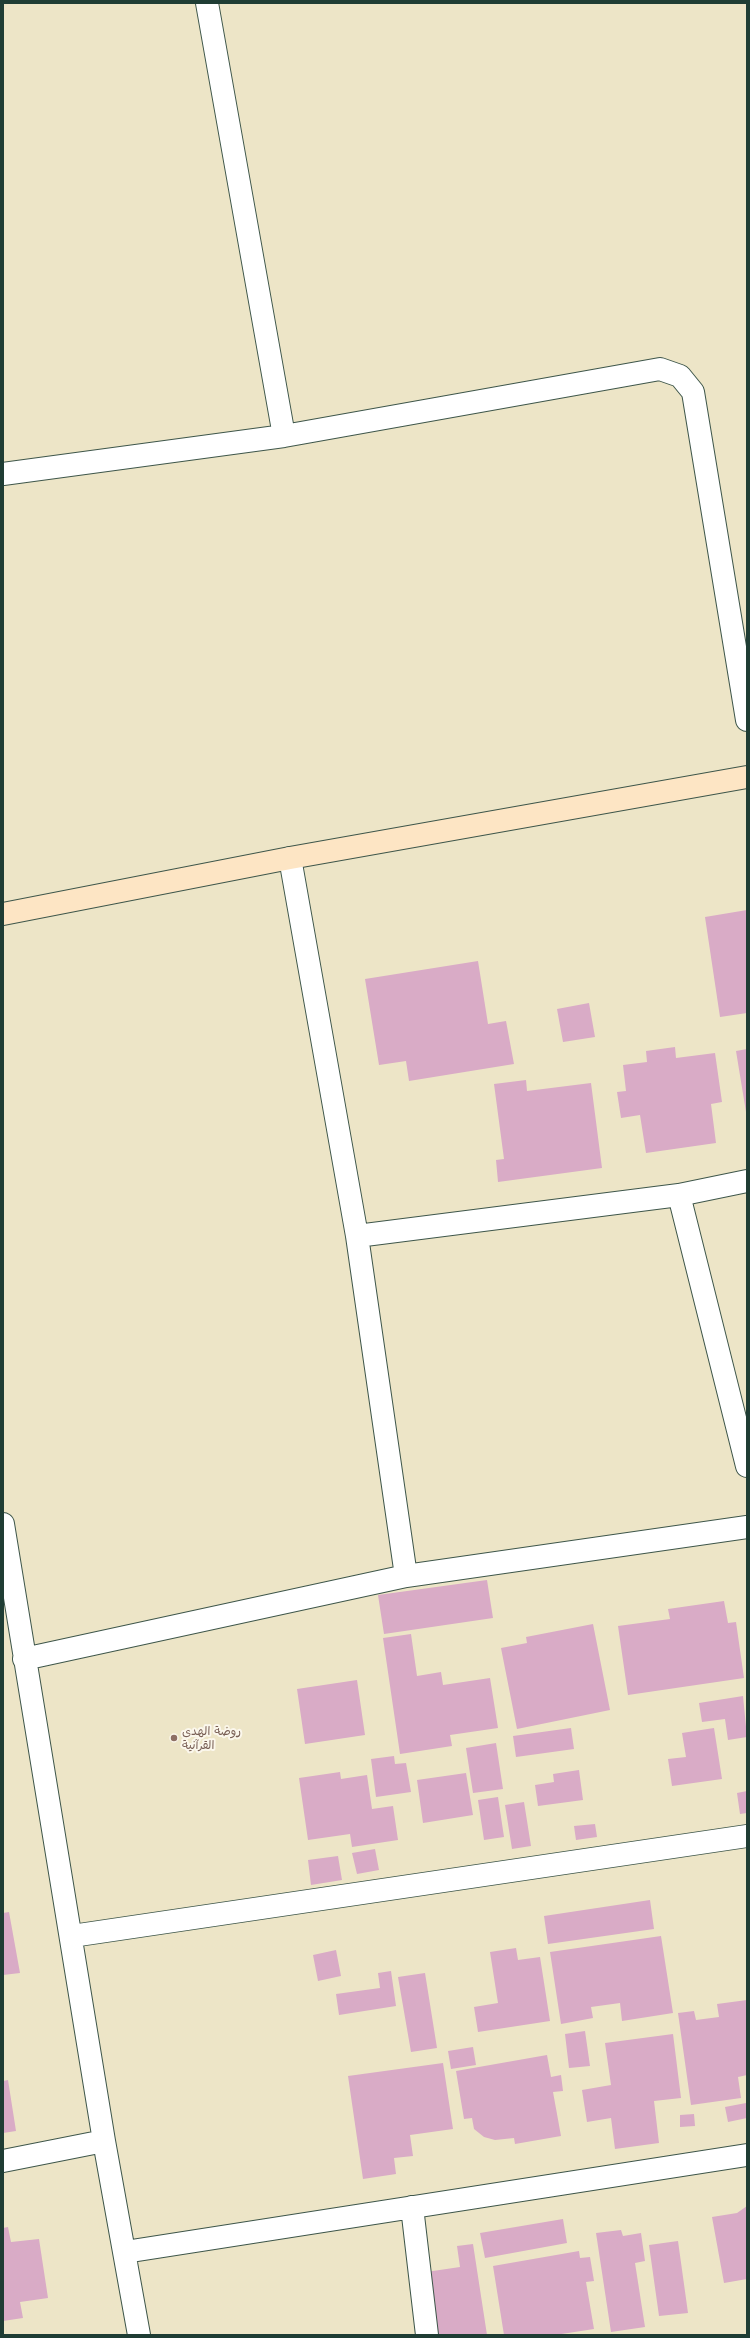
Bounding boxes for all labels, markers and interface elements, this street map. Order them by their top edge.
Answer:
place label: روضة الهدى القرآنية [182,1724,241,1752]
marker: روضة الهدى القرآنية [169,1733,179,1743]

